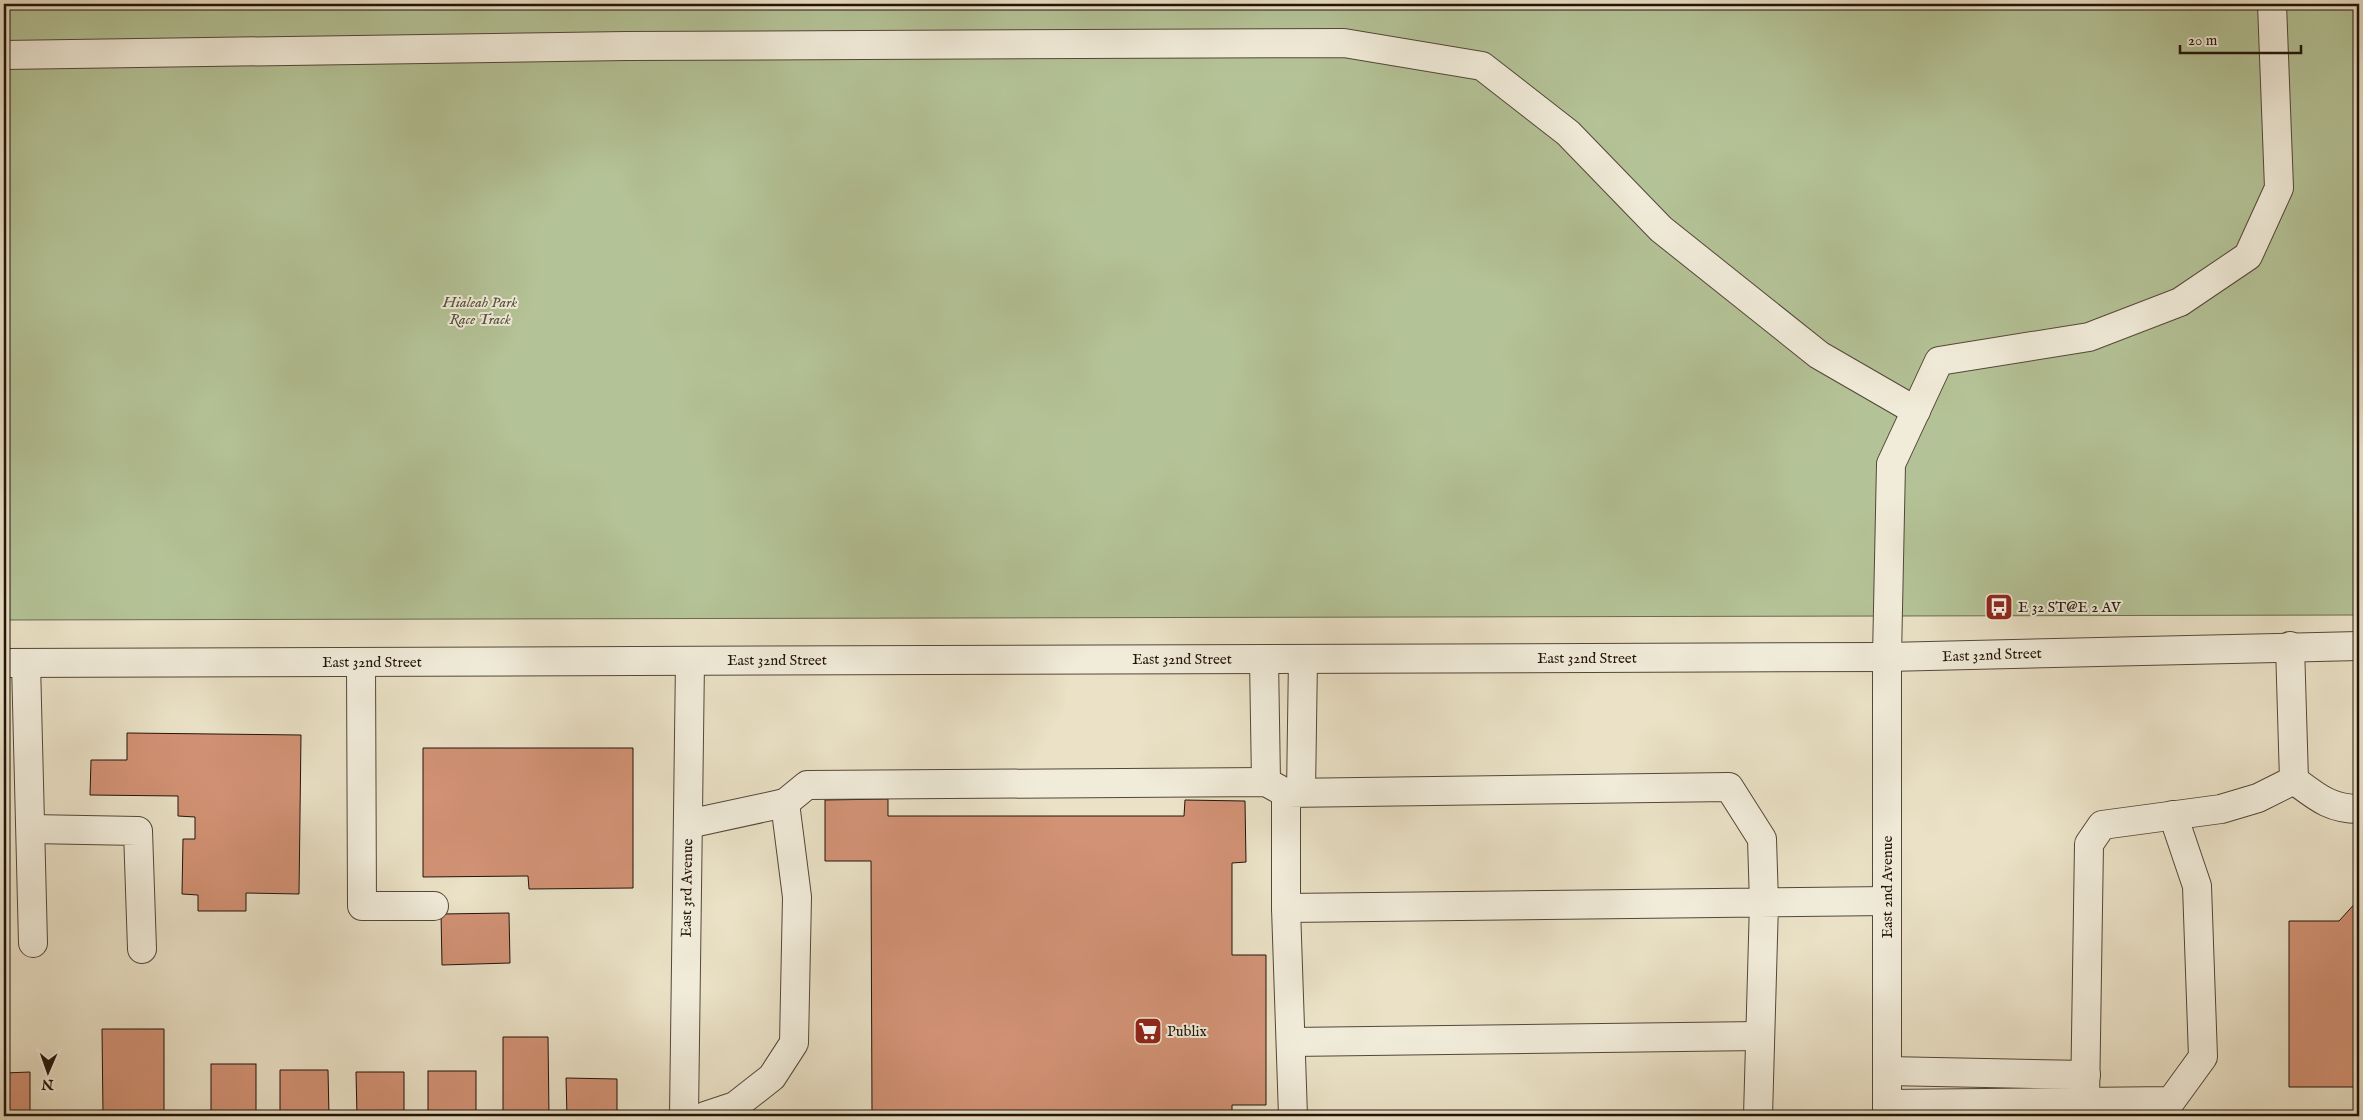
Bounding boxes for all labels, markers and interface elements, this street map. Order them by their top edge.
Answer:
scale bar [2180,22,2302,54]
text: 20 m [2188,31,2218,50]
park label: Hialeah Park Race Track [442,293,517,329]
bus stop icon: E 32 ST@E 2 AV [1984,592,2014,622]
place label: E 32 ST@E 2 AV [2018,598,2122,617]
street label: East 32nd Street [1942,644,2042,666]
street label: East 32nd Street [1537,649,1637,668]
street label: East 32nd Street [1132,650,1232,669]
street label: East 32nd Street [727,651,827,670]
street label: East 32nd Street [322,653,422,672]
street label: East 2nd Avenue [1878,836,1897,938]
street label: East 3rd Avenue [677,838,697,938]
supermarket icon: Publix [1133,1016,1163,1046]
place label: Publix [1167,1022,1208,1041]
north arrow [22,1048,72,1098]
text: N [41,1075,55,1093]

